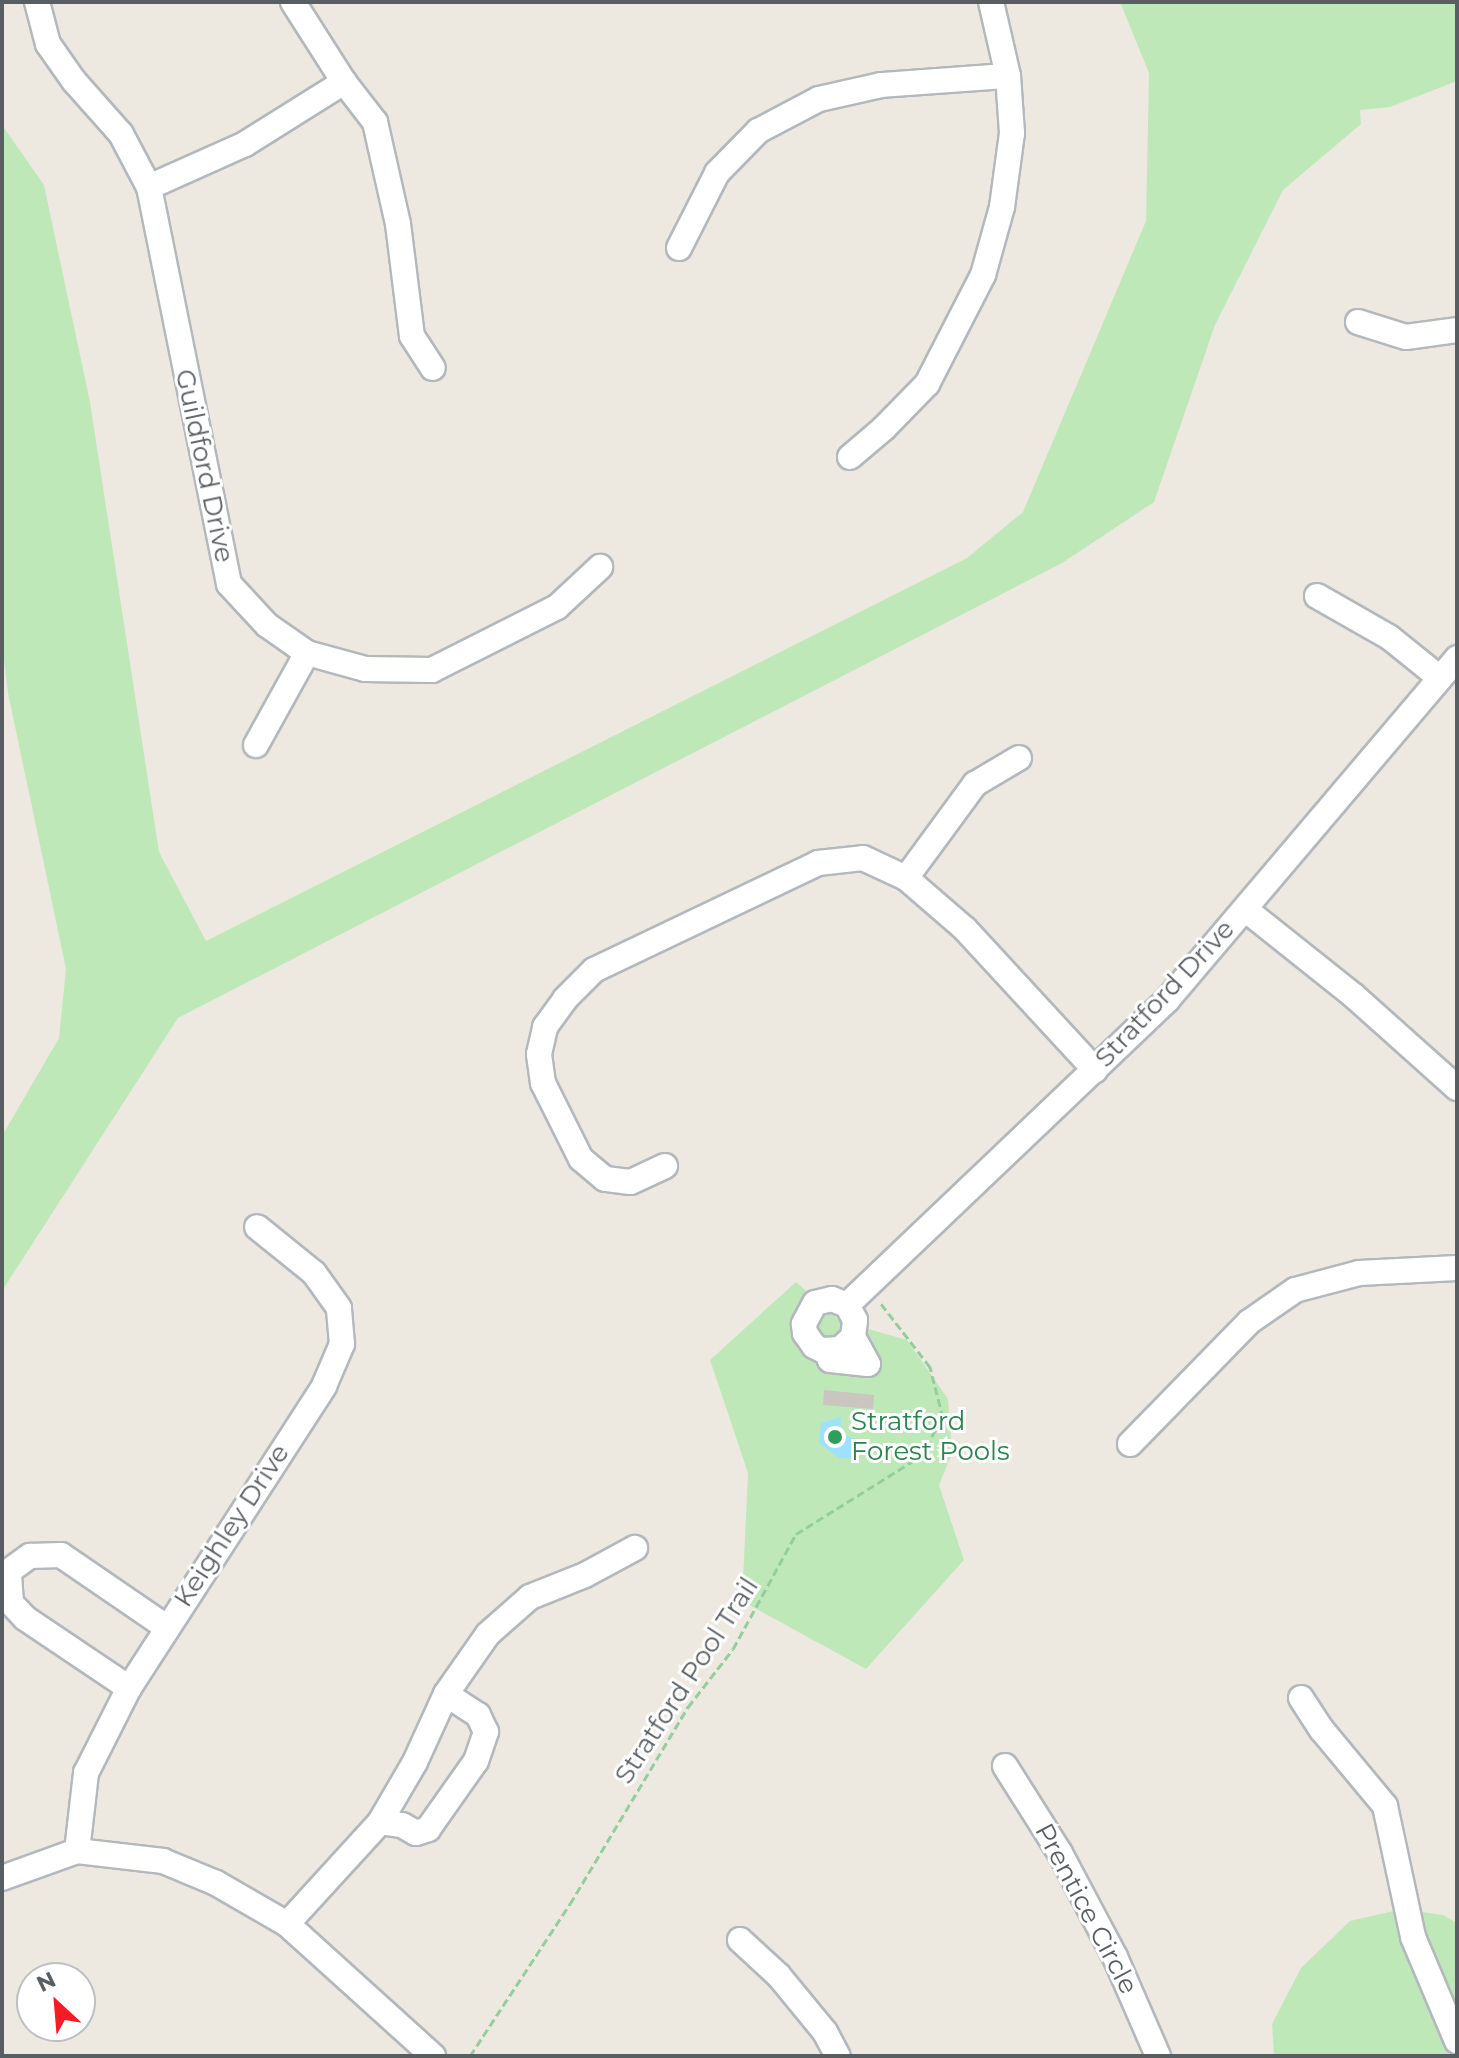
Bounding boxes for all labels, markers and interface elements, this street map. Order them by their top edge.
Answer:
street label: Guildford Drive [168,367,240,565]
street label: Stratford Drive [1089,914,1241,1074]
place label: Stratford Forest Pools [851,1406,1010,1468]
marker: Stratford Forest Pools [826,1428,844,1446]
street label: Keighley Drive [168,1439,296,1613]
street label: Stratford Pool Trail [609,1572,765,1790]
street label: Prentice Circle [1028,1818,1144,2000]
north arrow [16,1962,96,2042]
text: N [32,1966,60,1998]

